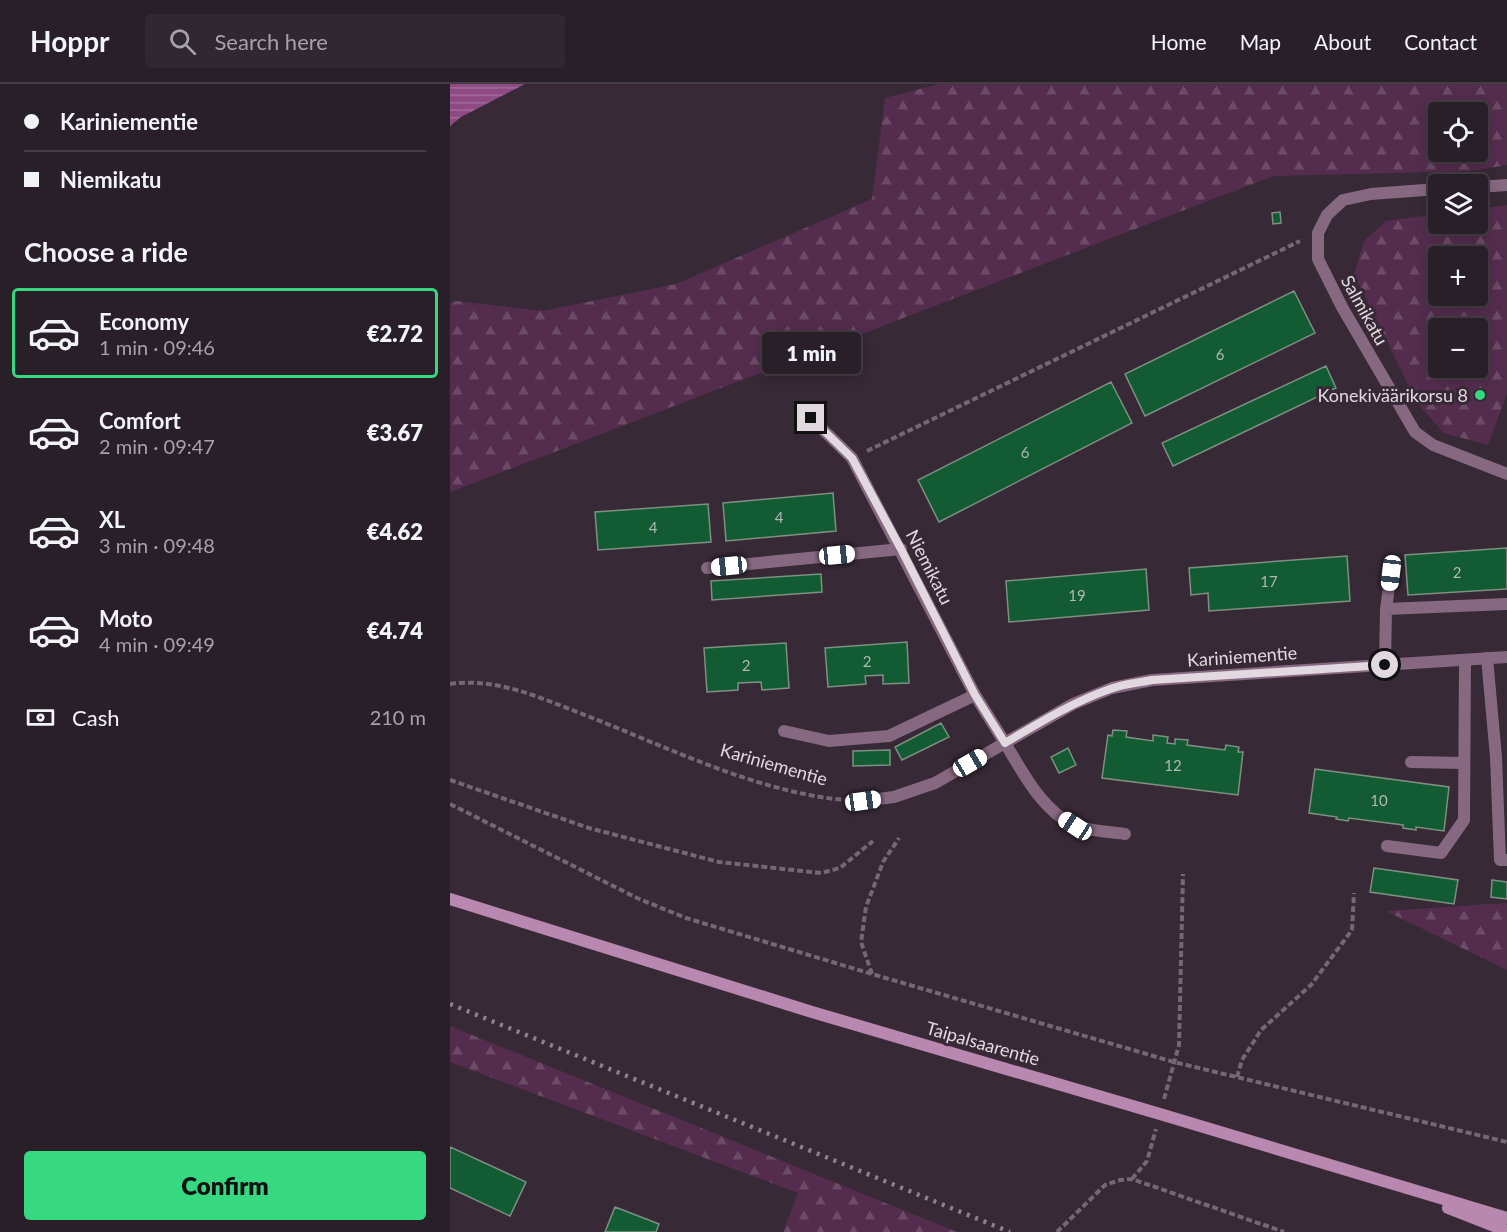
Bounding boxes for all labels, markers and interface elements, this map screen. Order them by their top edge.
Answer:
search box [145,14,565,68]
text: Hoppr [30,24,109,58]
icon: search [166,25,199,58]
text: Search here [214,28,328,55]
text: Home [1151,29,1207,54]
text: Map [1240,29,1281,54]
text: About [1314,29,1371,54]
text: Contact [1404,29,1477,54]
map controls [1428,102,1488,378]
button: locate [1428,102,1488,162]
text: Kariniementie [60,108,198,135]
text: Niemikatu [60,166,162,193]
button: layers [1428,174,1488,234]
text: Choose a ride [24,235,188,268]
button: + [1428,246,1488,306]
street label: Salmikatu [1337,271,1393,349]
icon: car [27,306,81,360]
text: Economy [99,308,189,335]
button: − [1428,318,1488,378]
text: €2.72 [367,320,423,347]
callout: 1 min [762,331,860,373]
text: 1 min · 09:46 [99,335,215,359]
text: 1 min [787,341,836,365]
house number: 6 [1216,345,1225,363]
place label: Konekiväärikorsu 8 [1317,384,1468,406]
marker: Konekiväärikorsu 8 [1473,388,1487,402]
route end [797,404,824,431]
icon: car [27,405,81,459]
text: Comfort [99,407,181,434]
text: €3.67 [367,419,423,446]
text: 2 min · 09:47 [99,434,215,458]
house number: 6 [1021,443,1030,461]
icon: car [27,504,81,558]
text: XL [99,506,125,533]
house number: 4 [775,508,784,526]
text: €4.62 [367,518,423,545]
house number: 4 [649,518,658,536]
street label: Niemikatu [902,526,958,608]
text: 3 min · 09:48 [99,533,215,557]
car [818,544,856,566]
car [1380,554,1402,592]
car [710,555,748,577]
house number: 2 [1453,563,1461,581]
house number: 17 [1260,572,1278,590]
house number: 19 [1068,586,1086,604]
icon: car [27,603,81,657]
text: Moto [99,605,153,632]
text: €4.74 [367,617,423,644]
text: 4 min · 09:49 [99,632,215,656]
street label: Kariniementie [1186,641,1298,671]
route start [1371,651,1398,678]
house number: 2 [863,652,871,670]
house number: 2 [742,656,750,674]
icon: cash [24,701,57,734]
text: Cash [72,704,119,731]
text: 210 m [370,705,426,729]
street label: Kariniementie [718,738,830,790]
car [950,746,990,780]
house number: 12 [1164,756,1182,774]
car [844,790,882,812]
house number: 10 [1370,791,1388,809]
car [1055,809,1095,843]
street label: Taipalsaarentie [924,1016,1042,1070]
button: Confirm [24,1151,426,1220]

